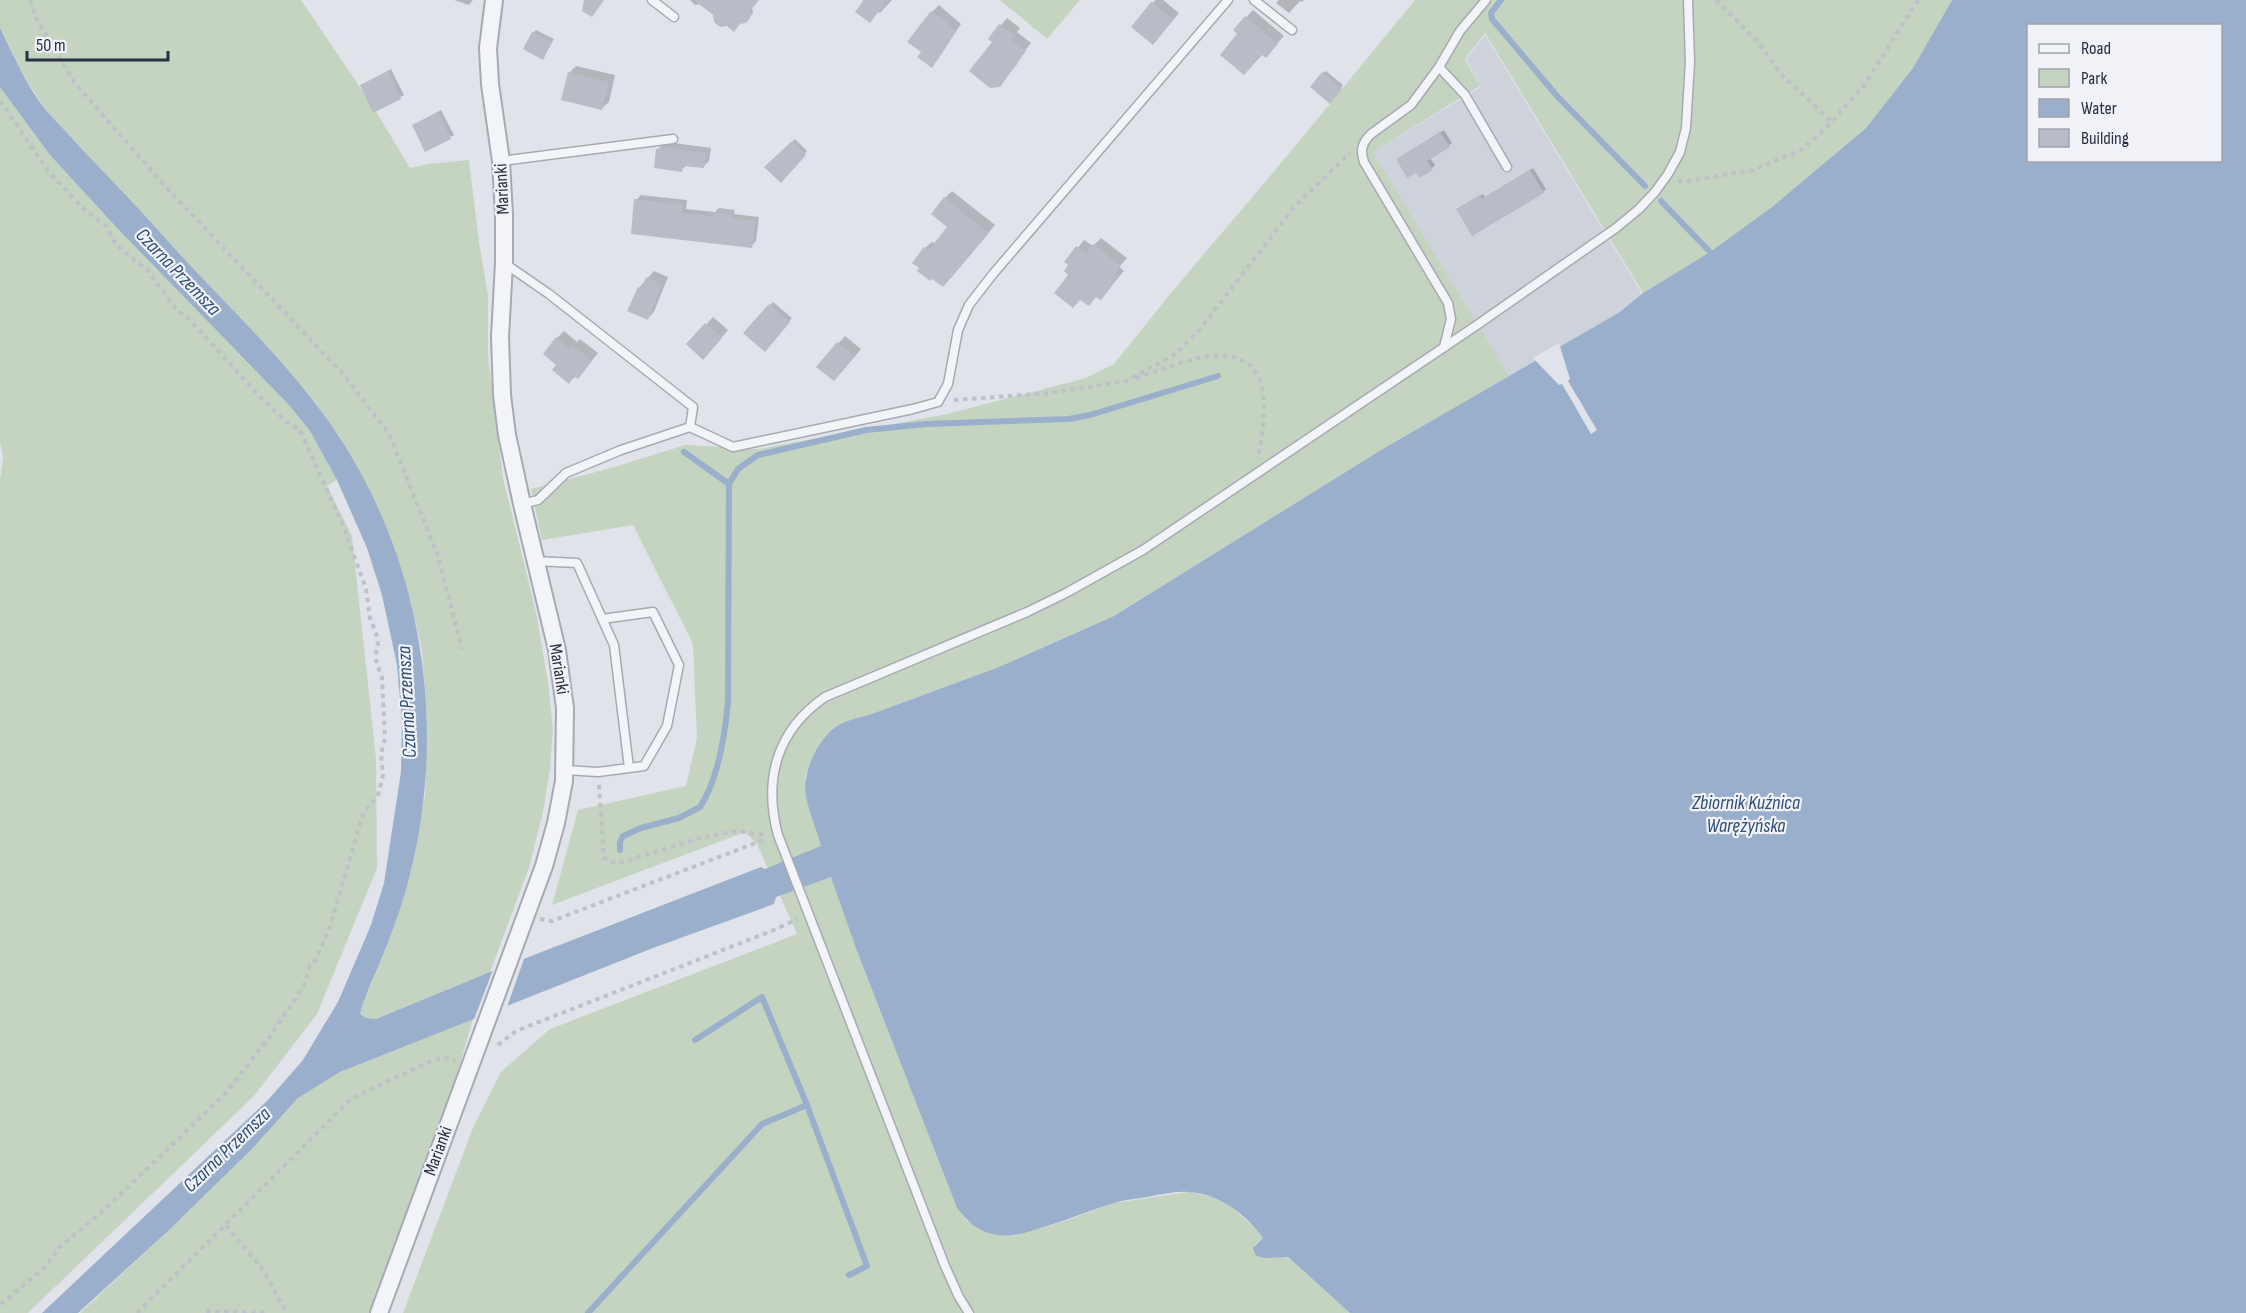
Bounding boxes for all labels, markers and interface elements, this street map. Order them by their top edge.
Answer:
scale bar [27,24,168,62]
legend [2027,24,2222,162]
text: 50 m [36,35,66,56]
text: Road [2081,38,2111,59]
text: Park [2081,68,2107,89]
text: Water [2081,98,2117,119]
text: Building [2081,128,2129,149]
street label: Marianki [490,163,514,215]
water label: Czarna Przemsza [130,223,226,321]
street label: Marianki [545,642,573,696]
water label: Czarna Przemsza [392,645,422,759]
water label: Zbiornik Kuźnica Warężyńska [1691,791,1800,838]
water label: Czarna Przemsza [178,1102,276,1198]
street label: Marianki [419,1123,457,1179]

